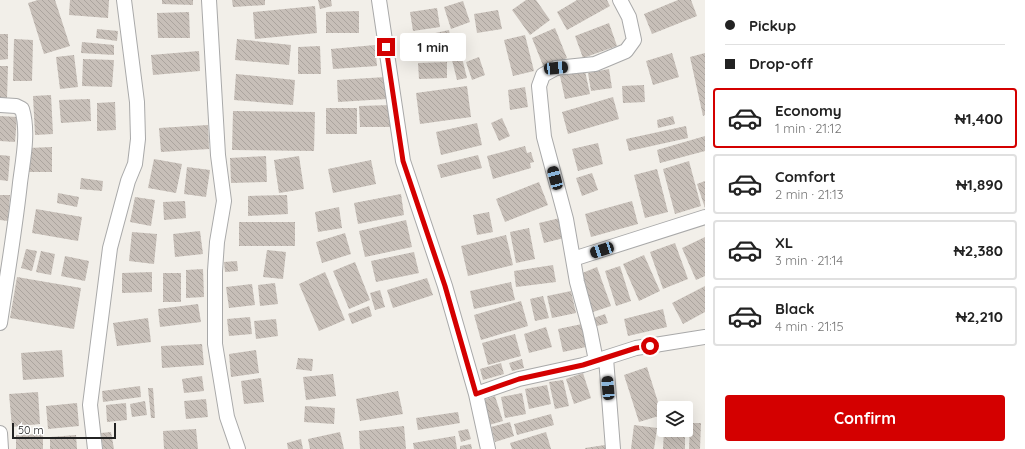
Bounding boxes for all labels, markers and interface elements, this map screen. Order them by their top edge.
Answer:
text: Pickup [749,16,796,35]
callout: 1 min [400,33,466,61]
route end [377,38,395,56]
text: 1 min [417,39,449,55]
text: Drop-off [749,54,813,73]
car [543,61,569,75]
icon: car [727,100,763,136]
text: Economy [775,101,842,120]
text: ₦1,400 [955,109,1003,128]
text: 1 min · 21:12 [775,120,842,136]
car [546,165,564,191]
icon: car [727,166,763,202]
text: Comfort [775,167,836,186]
text: ₦1,890 [956,175,1003,194]
text: 2 min · 21:13 [775,186,844,202]
icon: car [727,232,763,268]
text: XL [775,233,793,252]
car [589,241,615,259]
text: ₦2,380 [954,241,1003,260]
text: 3 min · 21:14 [775,252,843,268]
icon: car [727,298,763,334]
text: Black [775,299,815,318]
text: ₦2,210 [956,307,1003,326]
text: 4 min · 21:15 [775,318,844,334]
route start [641,337,659,355]
car [601,376,615,400]
button: Confirm [725,395,1005,441]
map controls [657,401,693,437]
button: layers [657,401,693,437]
scale bar [12,421,116,440]
text: 50 m [18,423,44,437]

